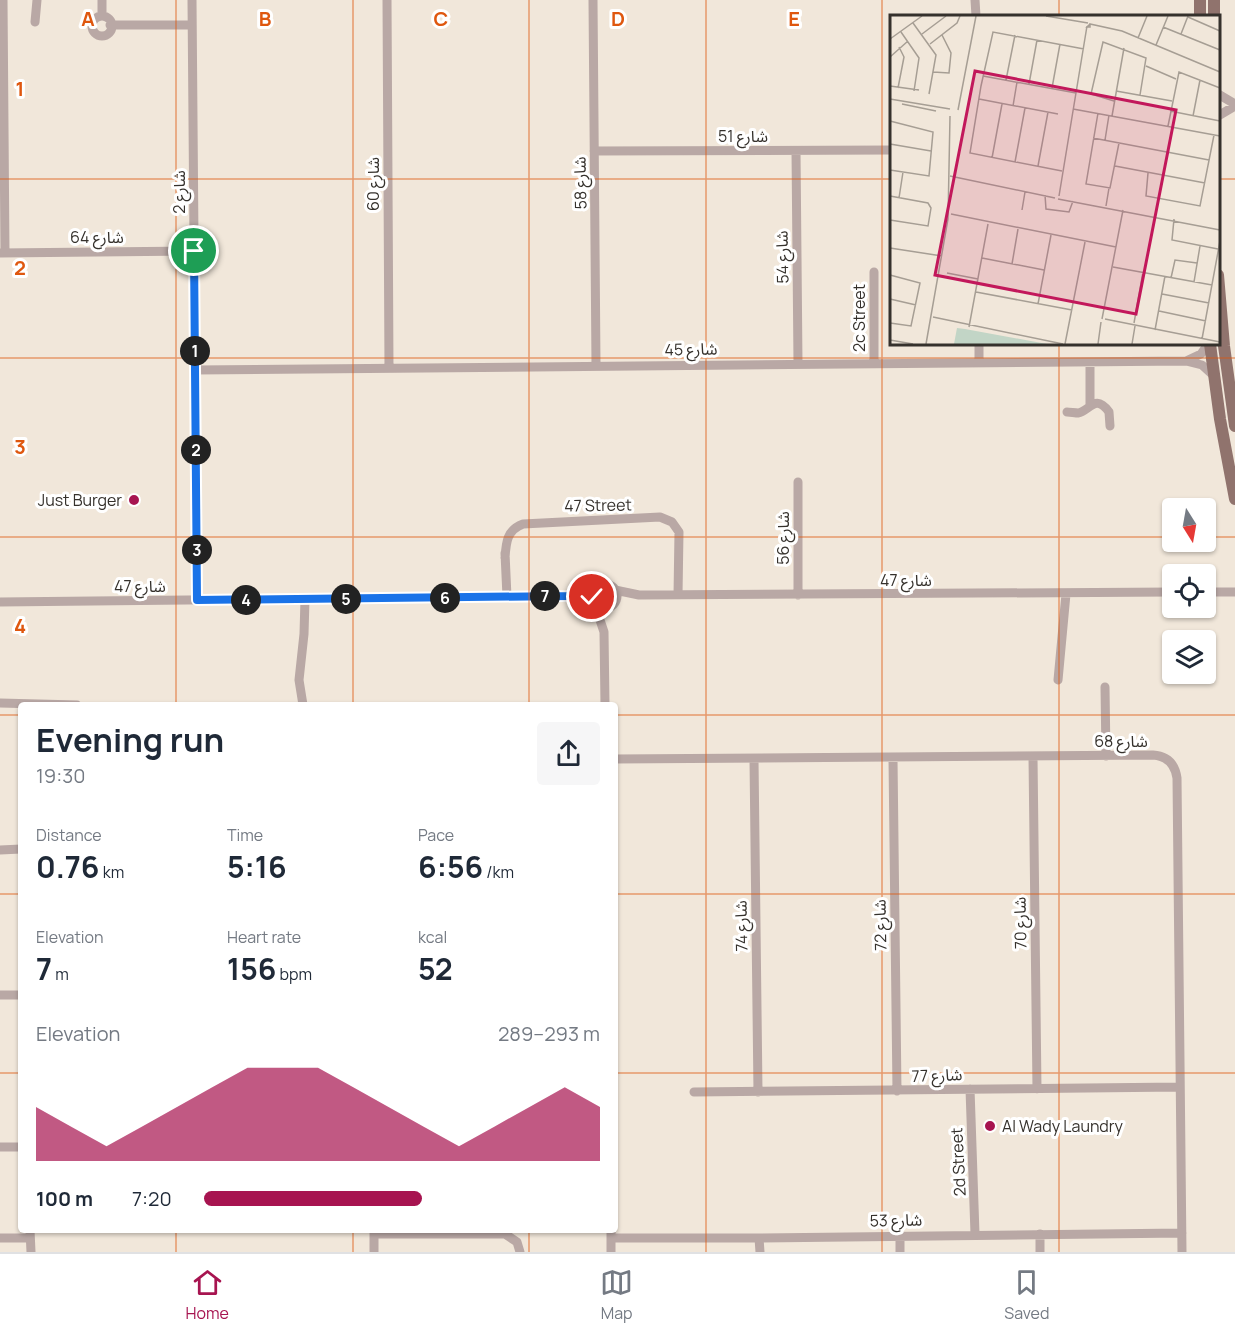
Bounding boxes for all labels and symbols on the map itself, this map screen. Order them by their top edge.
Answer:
text: A [81,5,95,32]
text: B [259,5,272,32]
text: C [434,5,448,32]
text: D [611,5,625,32]
text: E [788,5,800,32]
inset map [890,15,1220,345]
text: 1 [16,75,24,102]
street label: شارع 51 [718,125,768,149]
street label: شارع 58 [569,156,593,210]
street label: شارع 60 [362,157,386,211]
street label: شارع 2 [168,170,192,214]
pin [168,225,219,276]
street label: شارع 64 [70,226,124,250]
street label: شارع 54 [771,230,795,284]
text: 2 [14,254,26,281]
street label: 2c Street [848,284,870,352]
pin: 1 [180,336,210,366]
street label: شارع 45 [664,338,718,362]
text: 3 [14,433,26,460]
pin: 2 [181,435,211,465]
place label: Just Burger [38,489,122,511]
marker: Just Burger [127,493,141,507]
street label: 47 Street [564,493,632,517]
north arrow [1162,498,1216,552]
street label: شارع 56 [772,511,796,565]
pin: 3 [182,535,212,565]
street label: شارع 47 [880,569,932,593]
pin [566,571,617,622]
street label: شارع 47 [114,575,166,599]
pin: 7 [530,581,560,611]
pin: 6 [430,583,460,613]
pin: 5 [331,584,361,614]
pin: 4 [231,585,261,615]
text: 4 [14,612,26,639]
street label: شارع 68 [1094,730,1148,754]
street label: شارع 70 [1009,897,1033,949]
street label: شارع 72 [869,899,893,951]
street label: شارع 74 [730,900,754,952]
street label: شارع 77 [911,1063,963,1089]
place label: Al Wady Laundry [1002,1115,1123,1137]
marker: Al Wady Laundry [983,1119,997,1133]
street label: 2d Street [945,1127,971,1197]
street label: شارع 53 [870,1209,922,1233]

